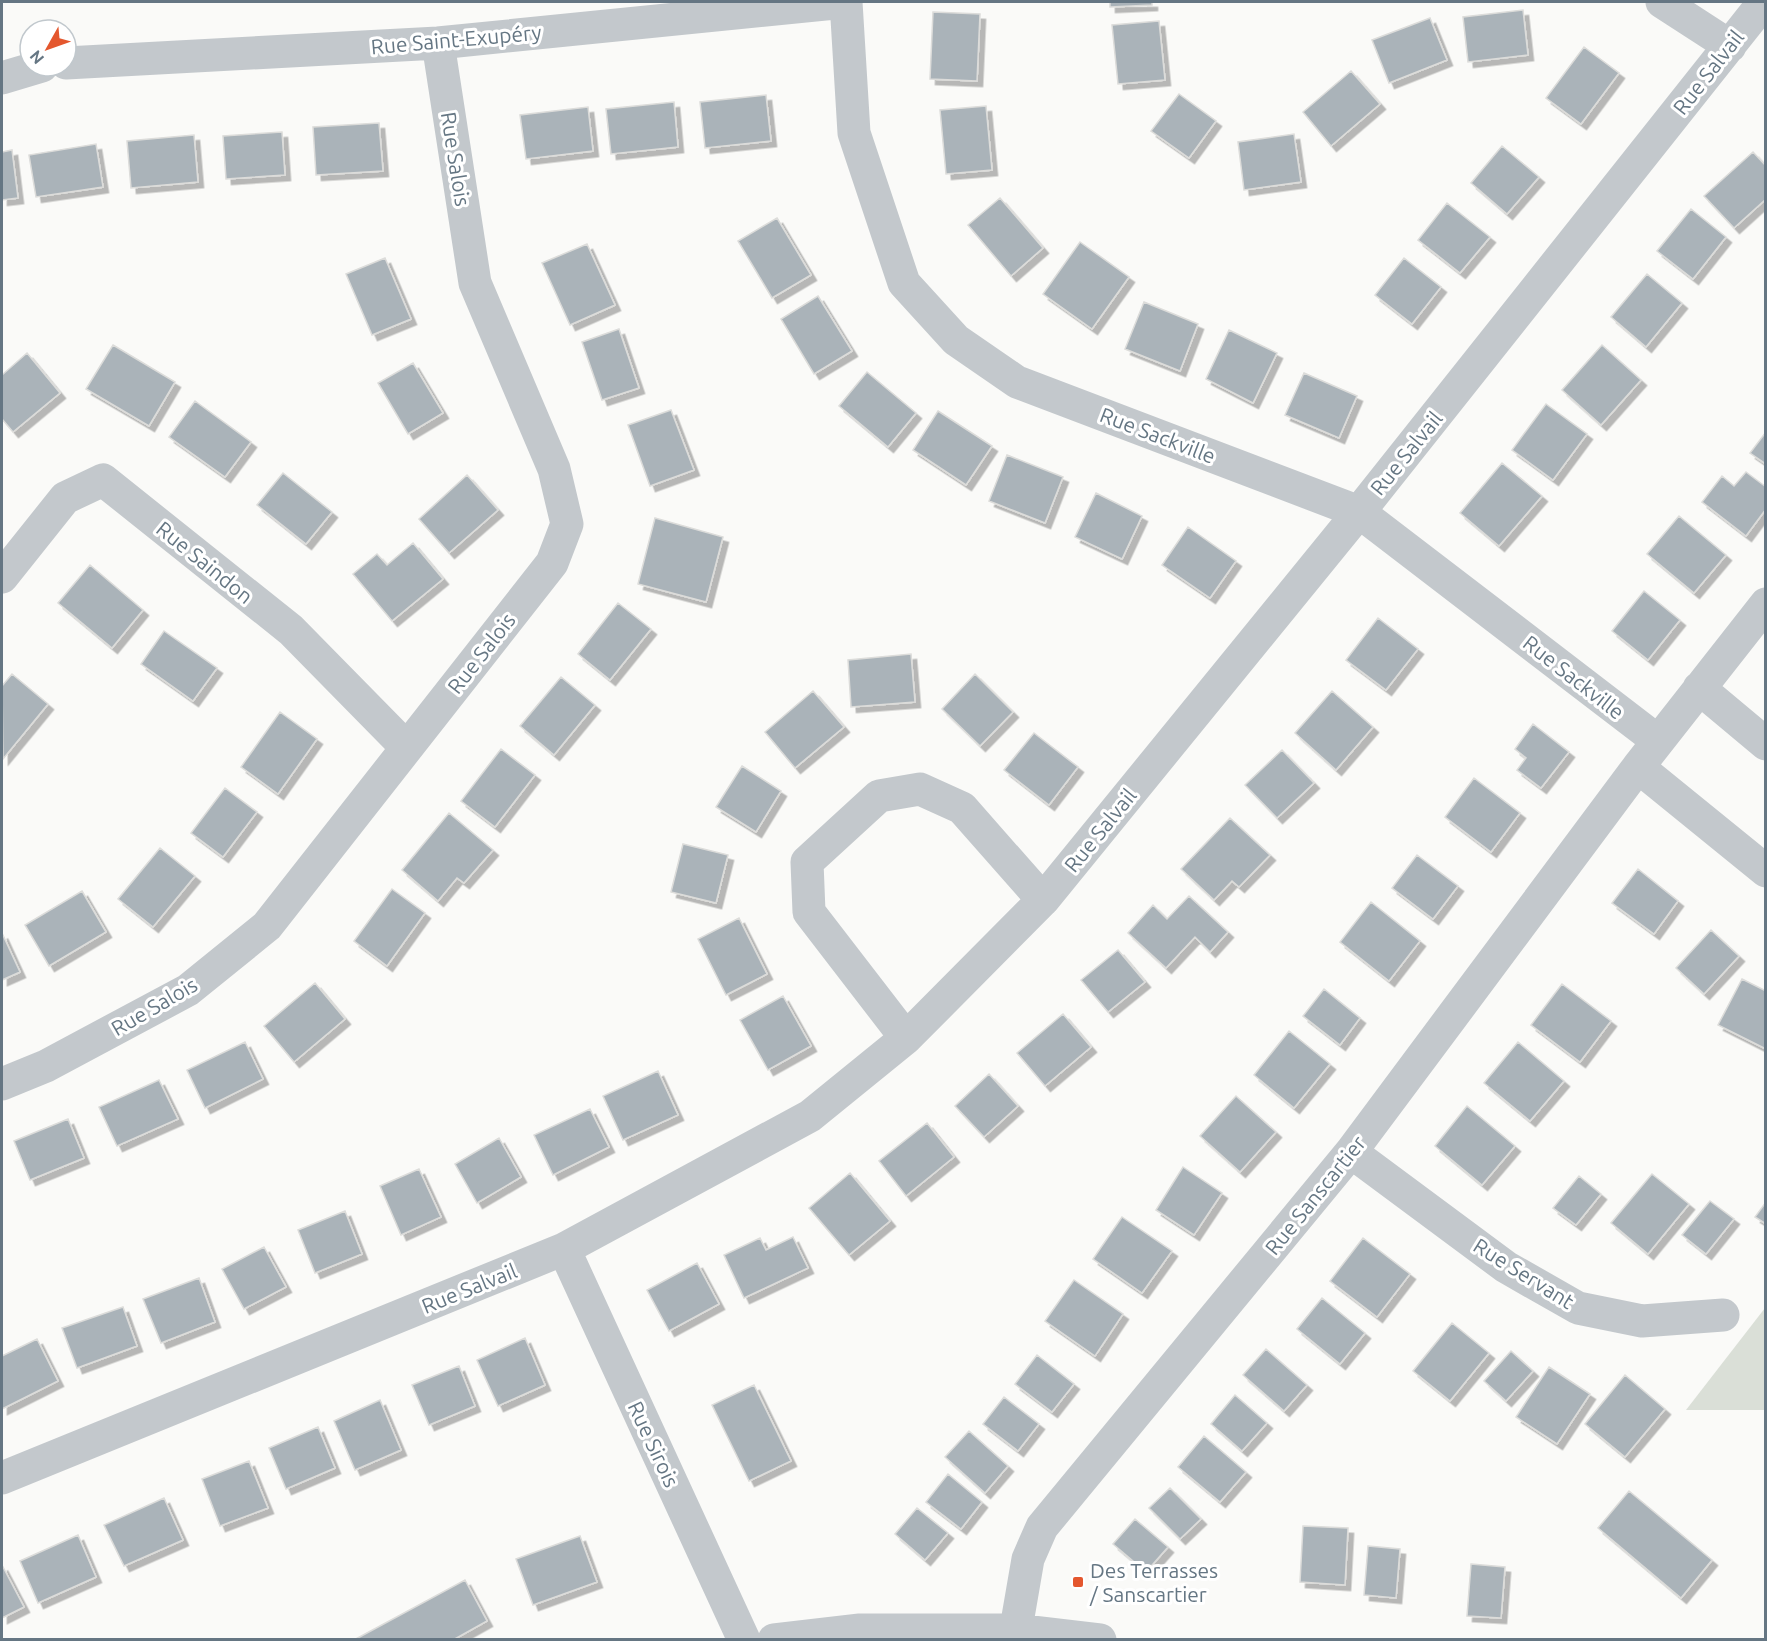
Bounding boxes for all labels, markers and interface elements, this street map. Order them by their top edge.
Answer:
north arrow [18,18,78,78]
street label: Rue Saint-Exupéry [370,20,542,58]
street label: Rue Salvail [1668,25,1748,119]
text: N [26,47,47,68]
street label: Rue Salois [437,110,475,208]
street label: Rue Sackville [1097,402,1219,468]
street label: Rue Salvail [1365,406,1447,500]
street label: Rue Saindon [152,516,258,608]
street label: Rue Salois [442,608,520,698]
street label: Rue Sackville [1519,630,1629,724]
street label: Rue Salvail [1059,783,1141,877]
street label: Rue Salois [107,972,201,1040]
street label: Rue Sanscartier [1260,1131,1370,1259]
street label: Rue Servant [1469,1233,1579,1313]
street label: Rue Salvail [418,1258,520,1318]
street label: Rue Sirois [624,1397,684,1491]
place label: Des Terrasses / Sanscartier [1089,1558,1218,1606]
marker: Des Terrasses / Sanscartier [1071,1575,1085,1589]

